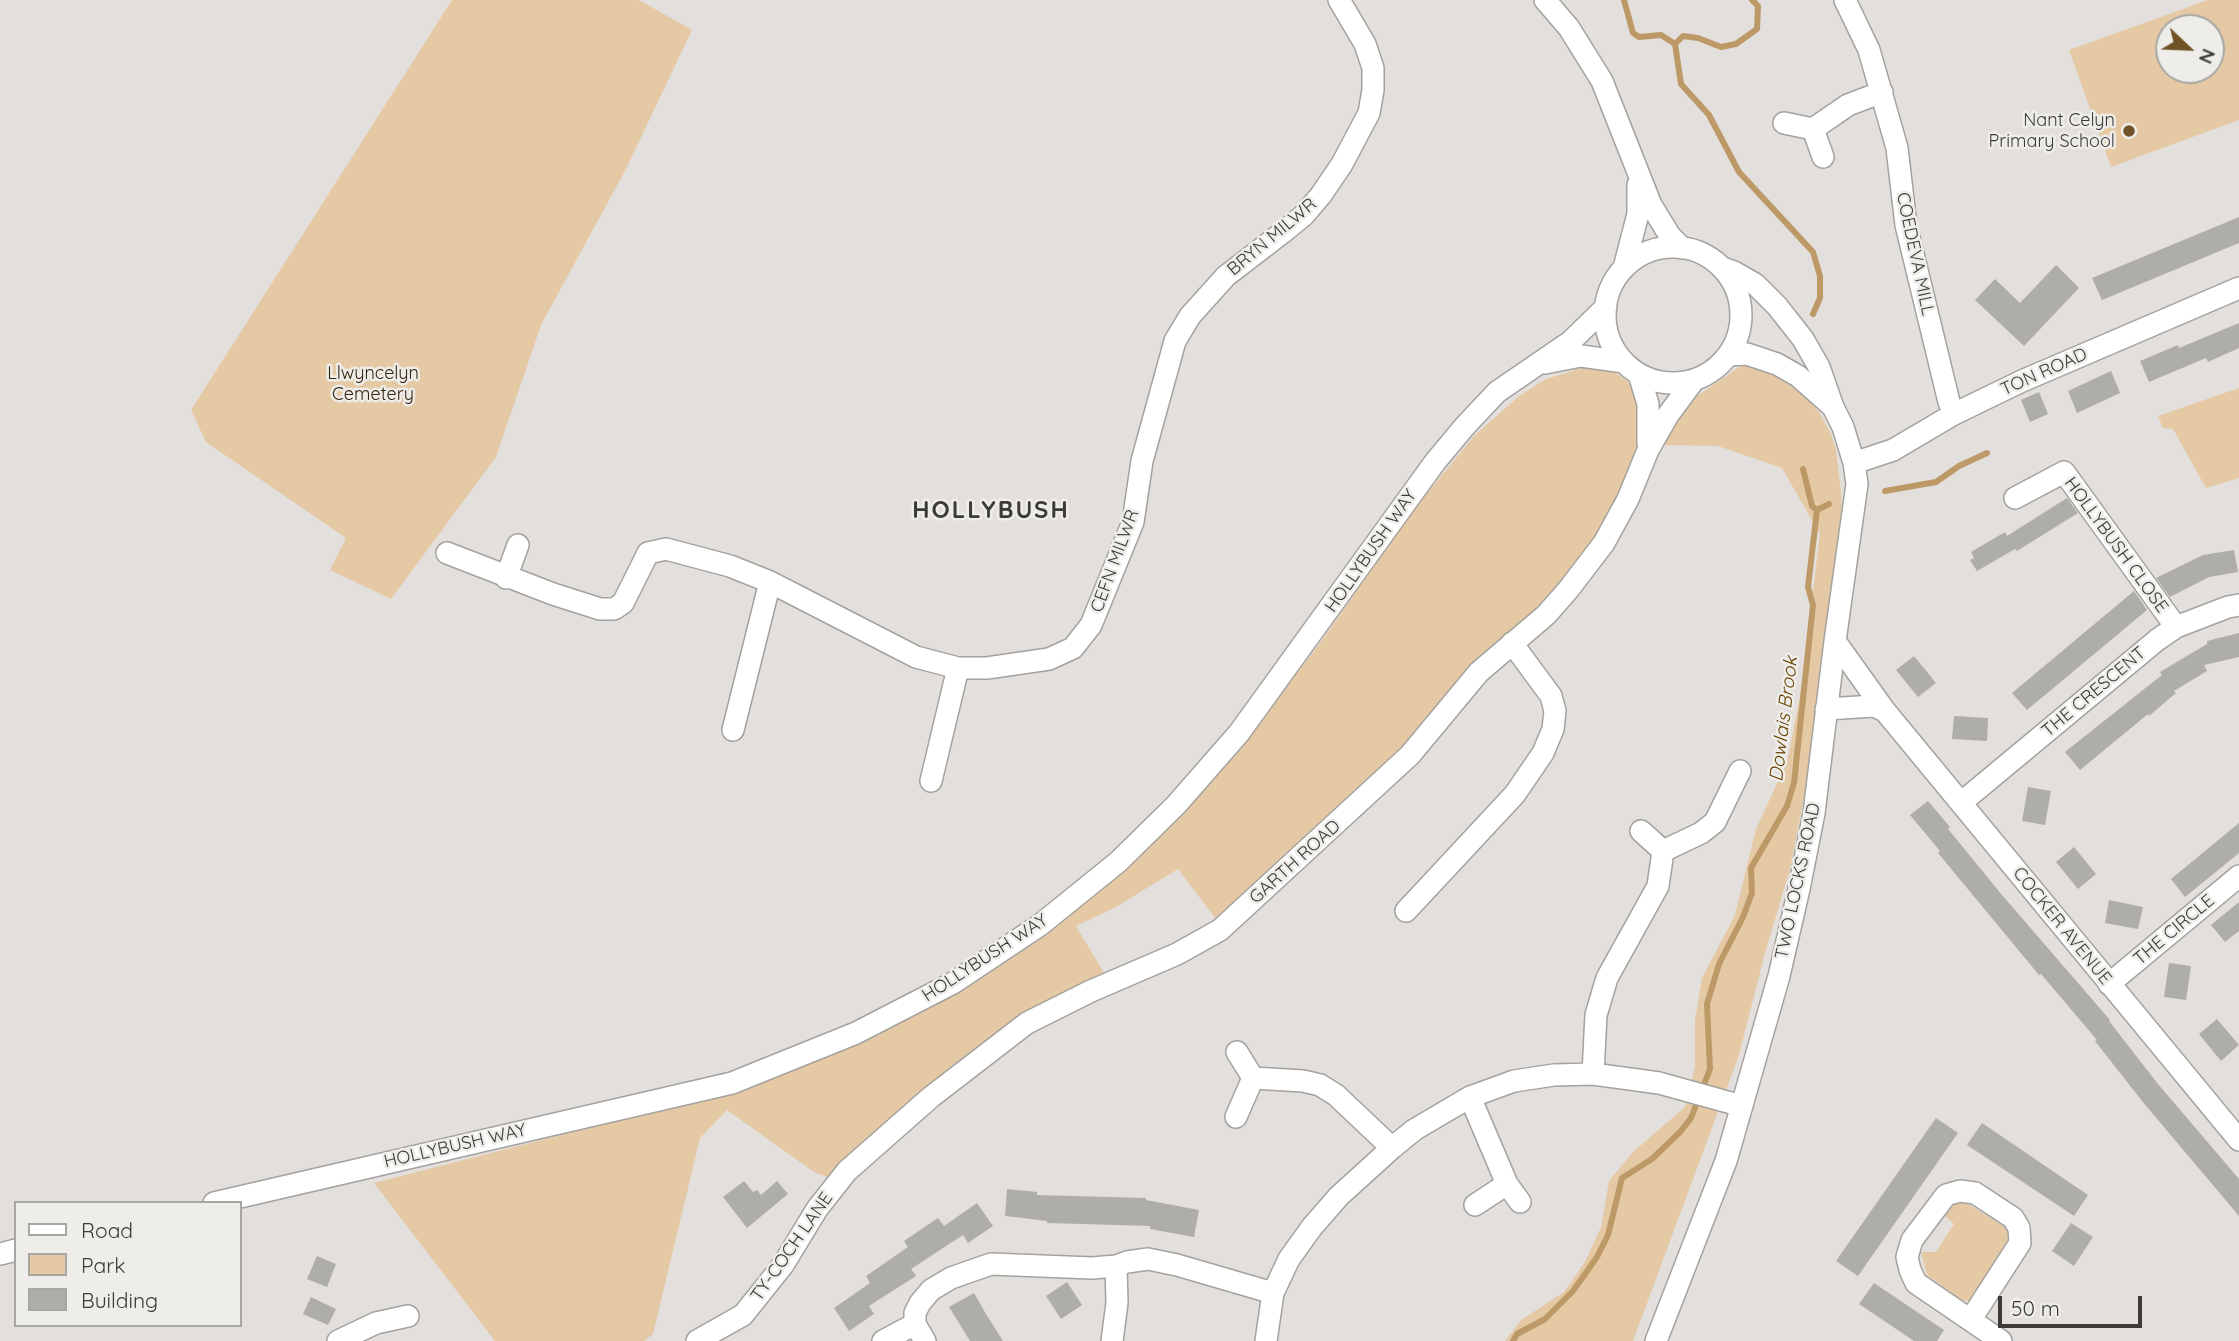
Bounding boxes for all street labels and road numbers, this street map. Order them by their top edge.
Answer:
street label: COEDEVA MILL [1891,190,1939,318]
street label: BRYN MILWR [1223,194,1321,280]
street label: TON ROAD [1997,343,2091,401]
street label: HOLLYBUSH CLOSE [2059,473,2173,617]
street label: HOLLYBUSH WAY [1321,485,1421,617]
street label: CEFN MILWR [1086,507,1144,615]
street label: THE CRESCENT [2038,642,2150,742]
street label: TWO LOCKS ROAD [1771,801,1825,961]
street label: GARTH ROAD [1245,816,1345,908]
street label: COCKER AVENUE [2008,863,2116,989]
street label: THE CIRCLE [2129,890,2219,970]
street label: HOLLYBUSH WAY [918,909,1052,1007]
street label: HOLLYBUSH WAY [382,1119,528,1173]
street label: TY-COCH LANE [746,1188,838,1306]

